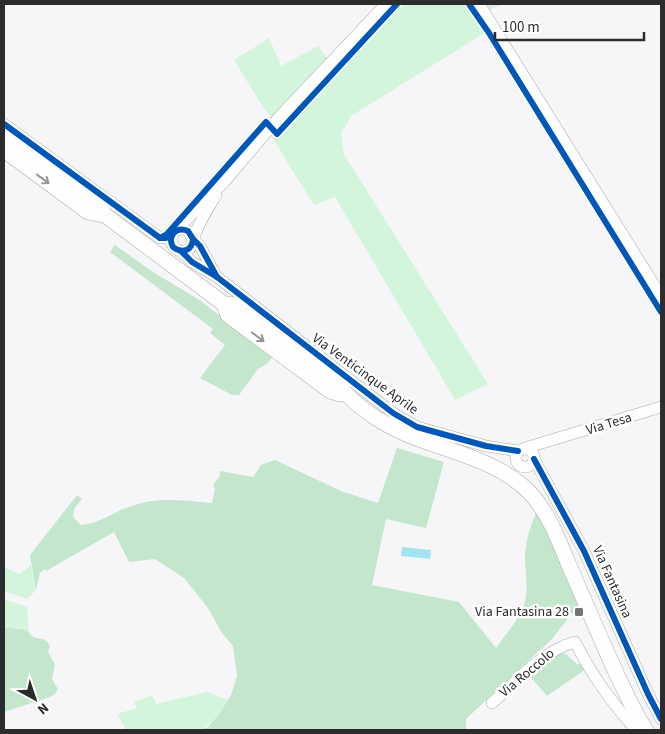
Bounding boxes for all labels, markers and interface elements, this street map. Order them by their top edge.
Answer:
scale bar [495,10,644,42]
text: 100 m [502,17,540,38]
one-way arrow [36,174,50,184]
street label: Via Venticinque Aprile [308,329,422,419]
one-way arrow [251,332,265,342]
street label: Via Tesa [584,408,634,440]
street label: Via Fantasina [587,543,637,621]
place label: Via Fantasina 28 [475,602,569,622]
marker: Via Fantasina 28 [573,606,585,618]
street label: Via Roccolo [495,644,559,702]
north arrow [10,674,60,724]
text: N [33,698,53,719]

